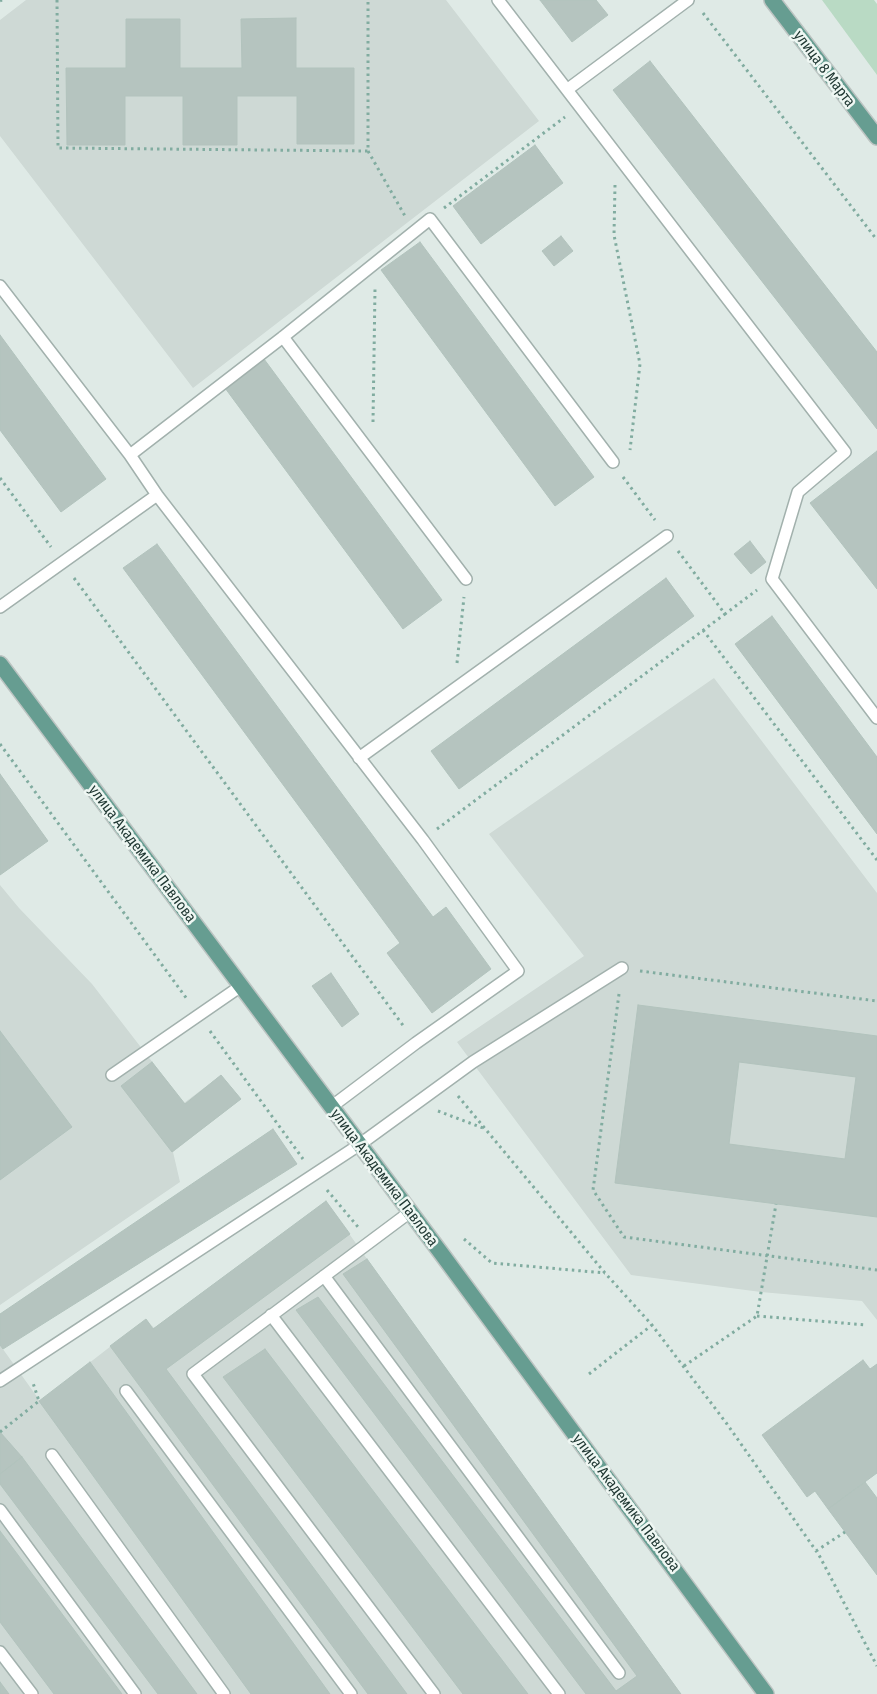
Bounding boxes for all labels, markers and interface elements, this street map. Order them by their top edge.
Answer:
street label: улица 8 Марта [790,27,858,111]
street label: улица Академика Павлова [85,782,199,926]
street label: улица Академика Павлова [327,1106,441,1250]
street label: улица Академика Павлова [569,1431,683,1575]

